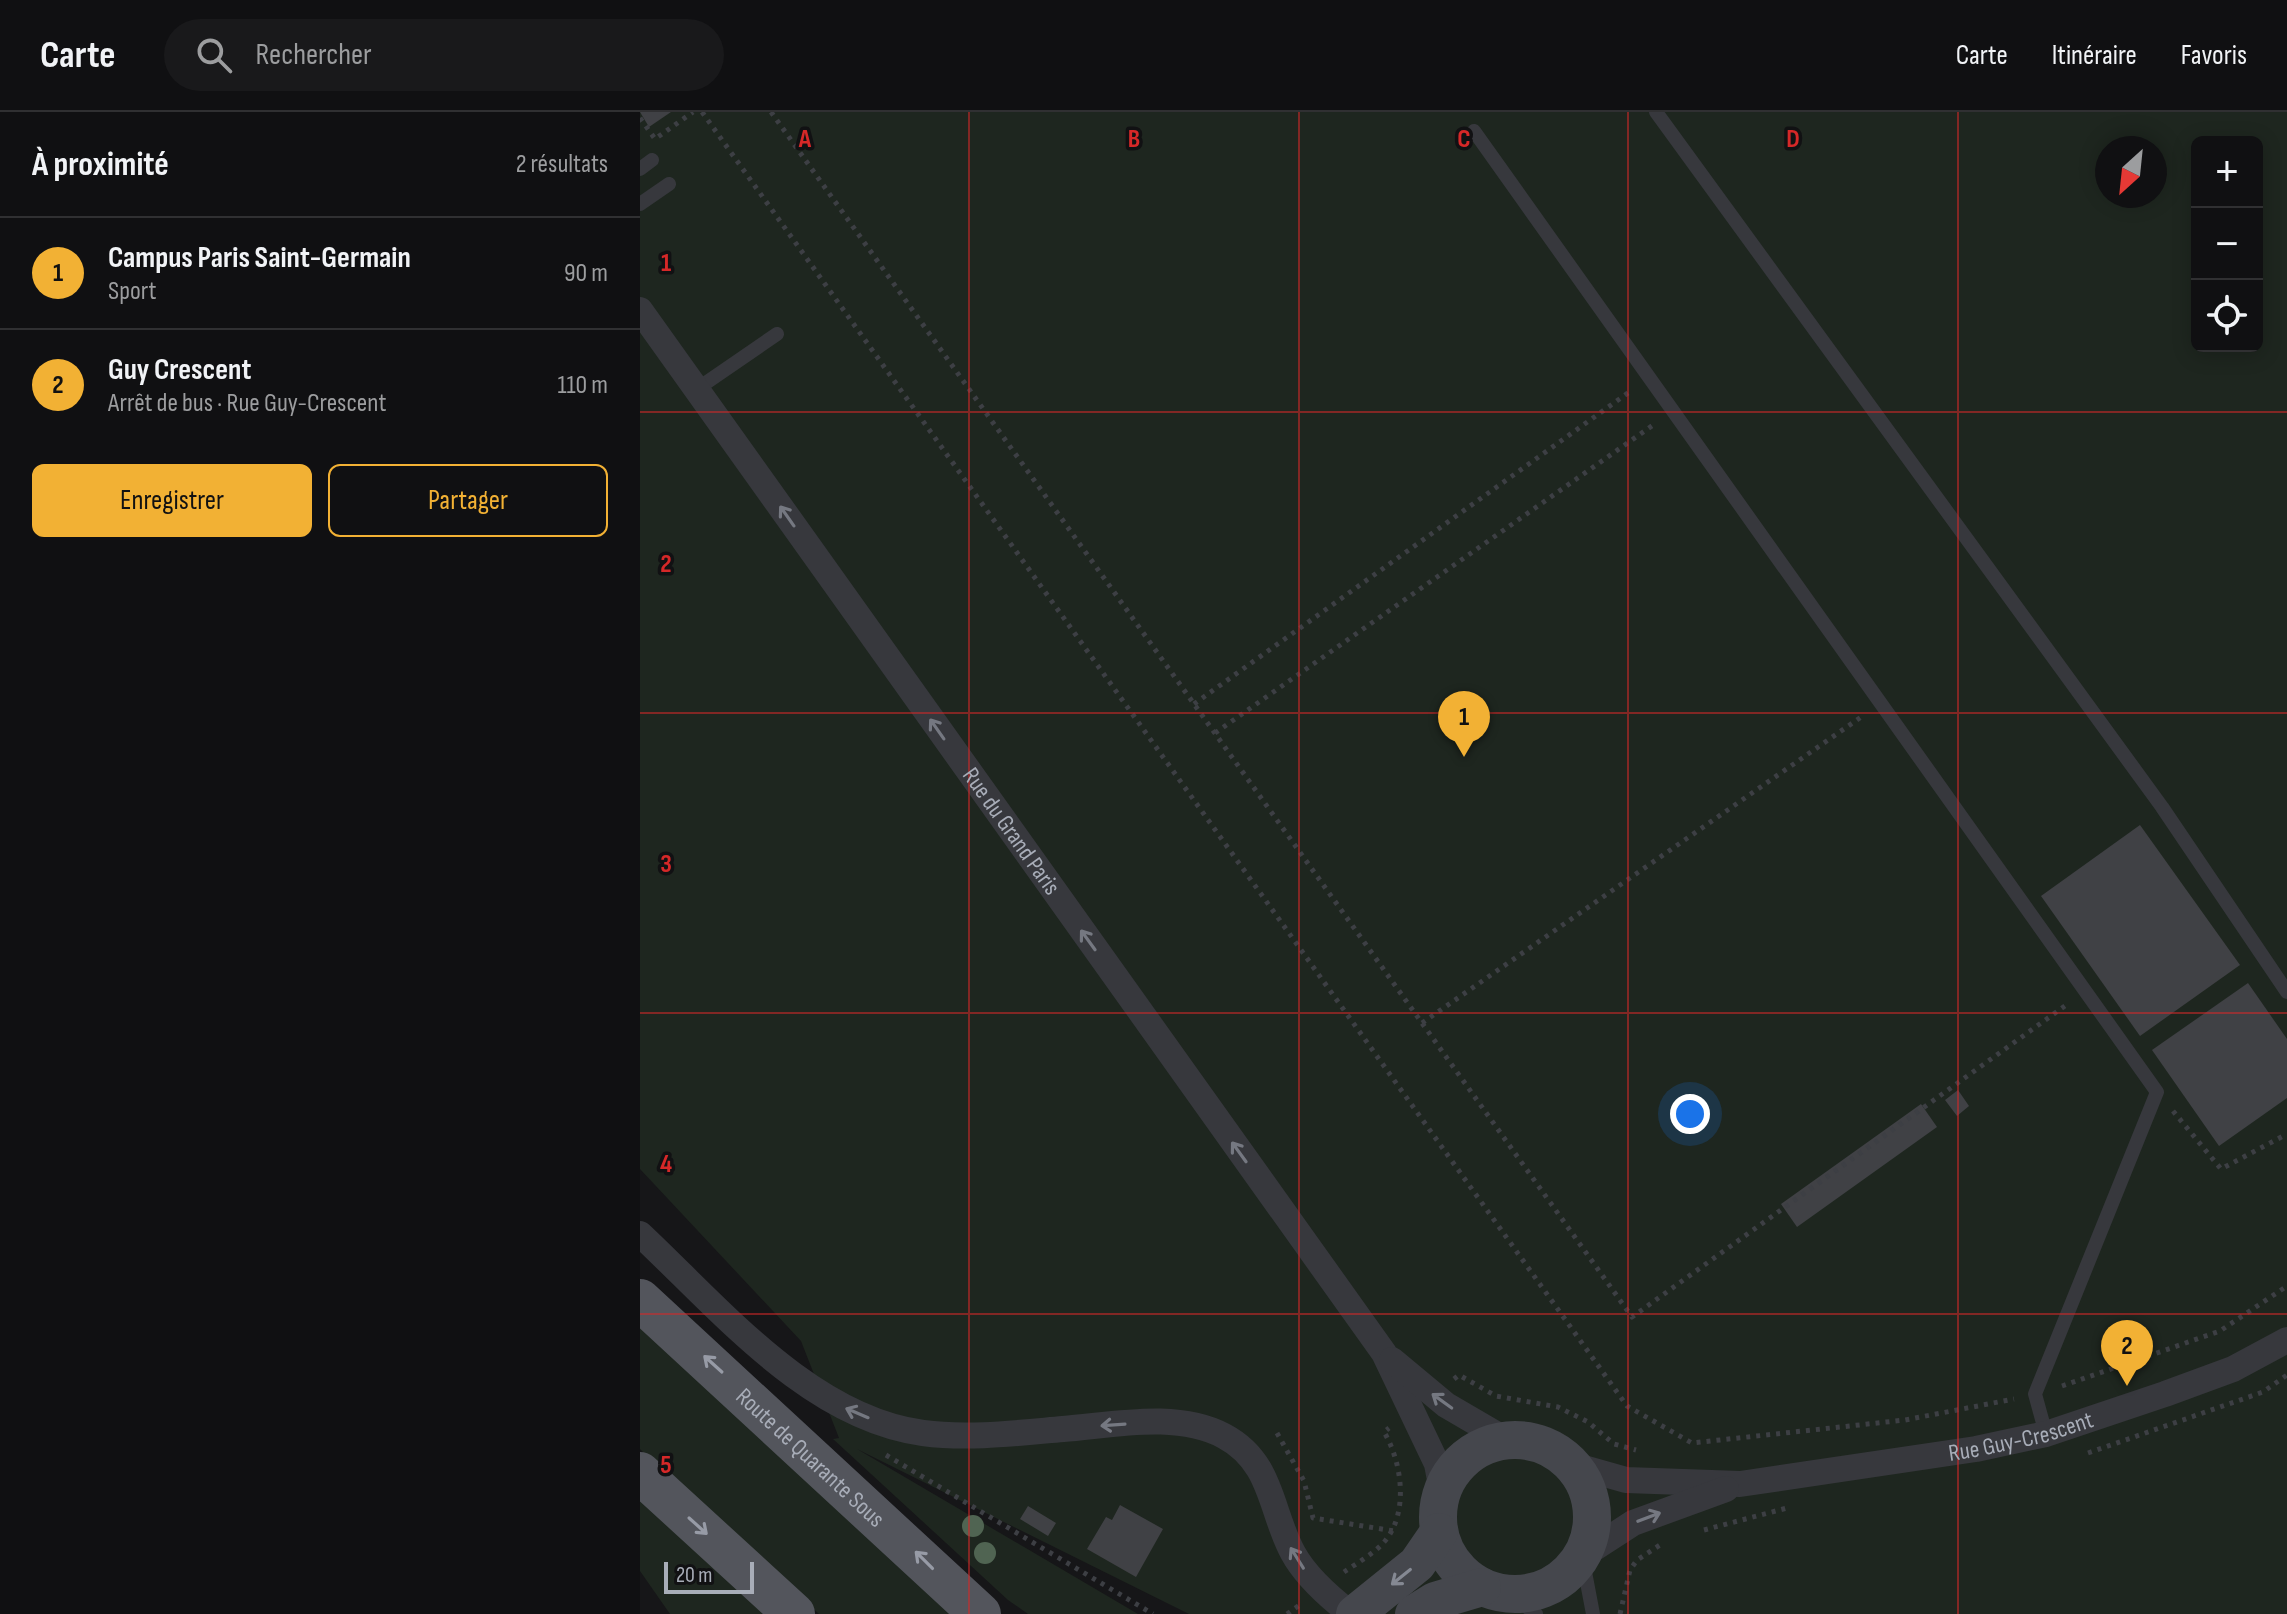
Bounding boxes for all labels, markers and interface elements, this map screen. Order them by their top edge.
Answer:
search box [164,19,724,91]
text: Carte [40,33,116,78]
icon: search [192,33,236,77]
text: Rechercher [256,37,372,73]
text: Carte [1956,39,2008,72]
text: Itinéraire [2052,39,2137,72]
text: Favoris [2181,39,2247,72]
text: A [798,124,812,155]
text: B [1128,124,1140,155]
text: C [1457,124,1471,155]
text: D [1786,124,1800,155]
north arrow [2095,136,2167,208]
map controls [2191,136,2263,352]
button: + [2191,136,2263,208]
text: À proximité [32,144,169,185]
text: 2 résultats [516,149,608,180]
button: − [2191,208,2263,280]
text: Campus Paris Saint-Germain [108,240,411,276]
text: 1 [661,248,671,279]
text: 1 [53,258,63,289]
text: 90 m [564,258,608,289]
text: Sport [108,276,156,307]
button: locate [2191,280,2263,352]
text: Guy Crescent [108,352,251,388]
text: 2 [52,370,64,401]
text: 110 m [557,370,608,401]
text: Arrêt de bus · Rue Guy-Crescent [108,388,386,419]
button: Enregistrer [32,464,312,537]
button: Partager [328,464,608,537]
one-way arrow [778,506,795,528]
text: 2 [660,549,672,580]
pin: 1 [1438,691,1490,757]
one-way arrow [929,718,945,740]
street label: Rue du Grand Paris [956,762,1066,901]
text: 3 [660,849,672,880]
one-way arrow [1080,930,1096,952]
your location [1670,1094,1710,1134]
one-way arrow [1231,1142,1248,1163]
text: 4 [660,1149,672,1180]
pin: 2 [2101,1320,2153,1386]
one-way arrow [703,1356,723,1374]
street label: Route de Quarante Sous [730,1382,890,1534]
one-way arrow [1432,1393,1453,1410]
one-way arrow [845,1404,869,1419]
street label: Rue Guy-Crescent [1947,1405,2097,1468]
one-way arrow [1100,1418,1127,1433]
text: 5 [660,1450,672,1481]
one-way arrow [1636,1509,1661,1523]
one-way arrow [687,1516,707,1534]
one-way arrow [1289,1547,1305,1570]
one-way arrow [915,1551,934,1570]
scale bar [664,1558,754,1594]
text: 20 m [676,1562,713,1589]
one-way arrow [1391,1568,1412,1586]

